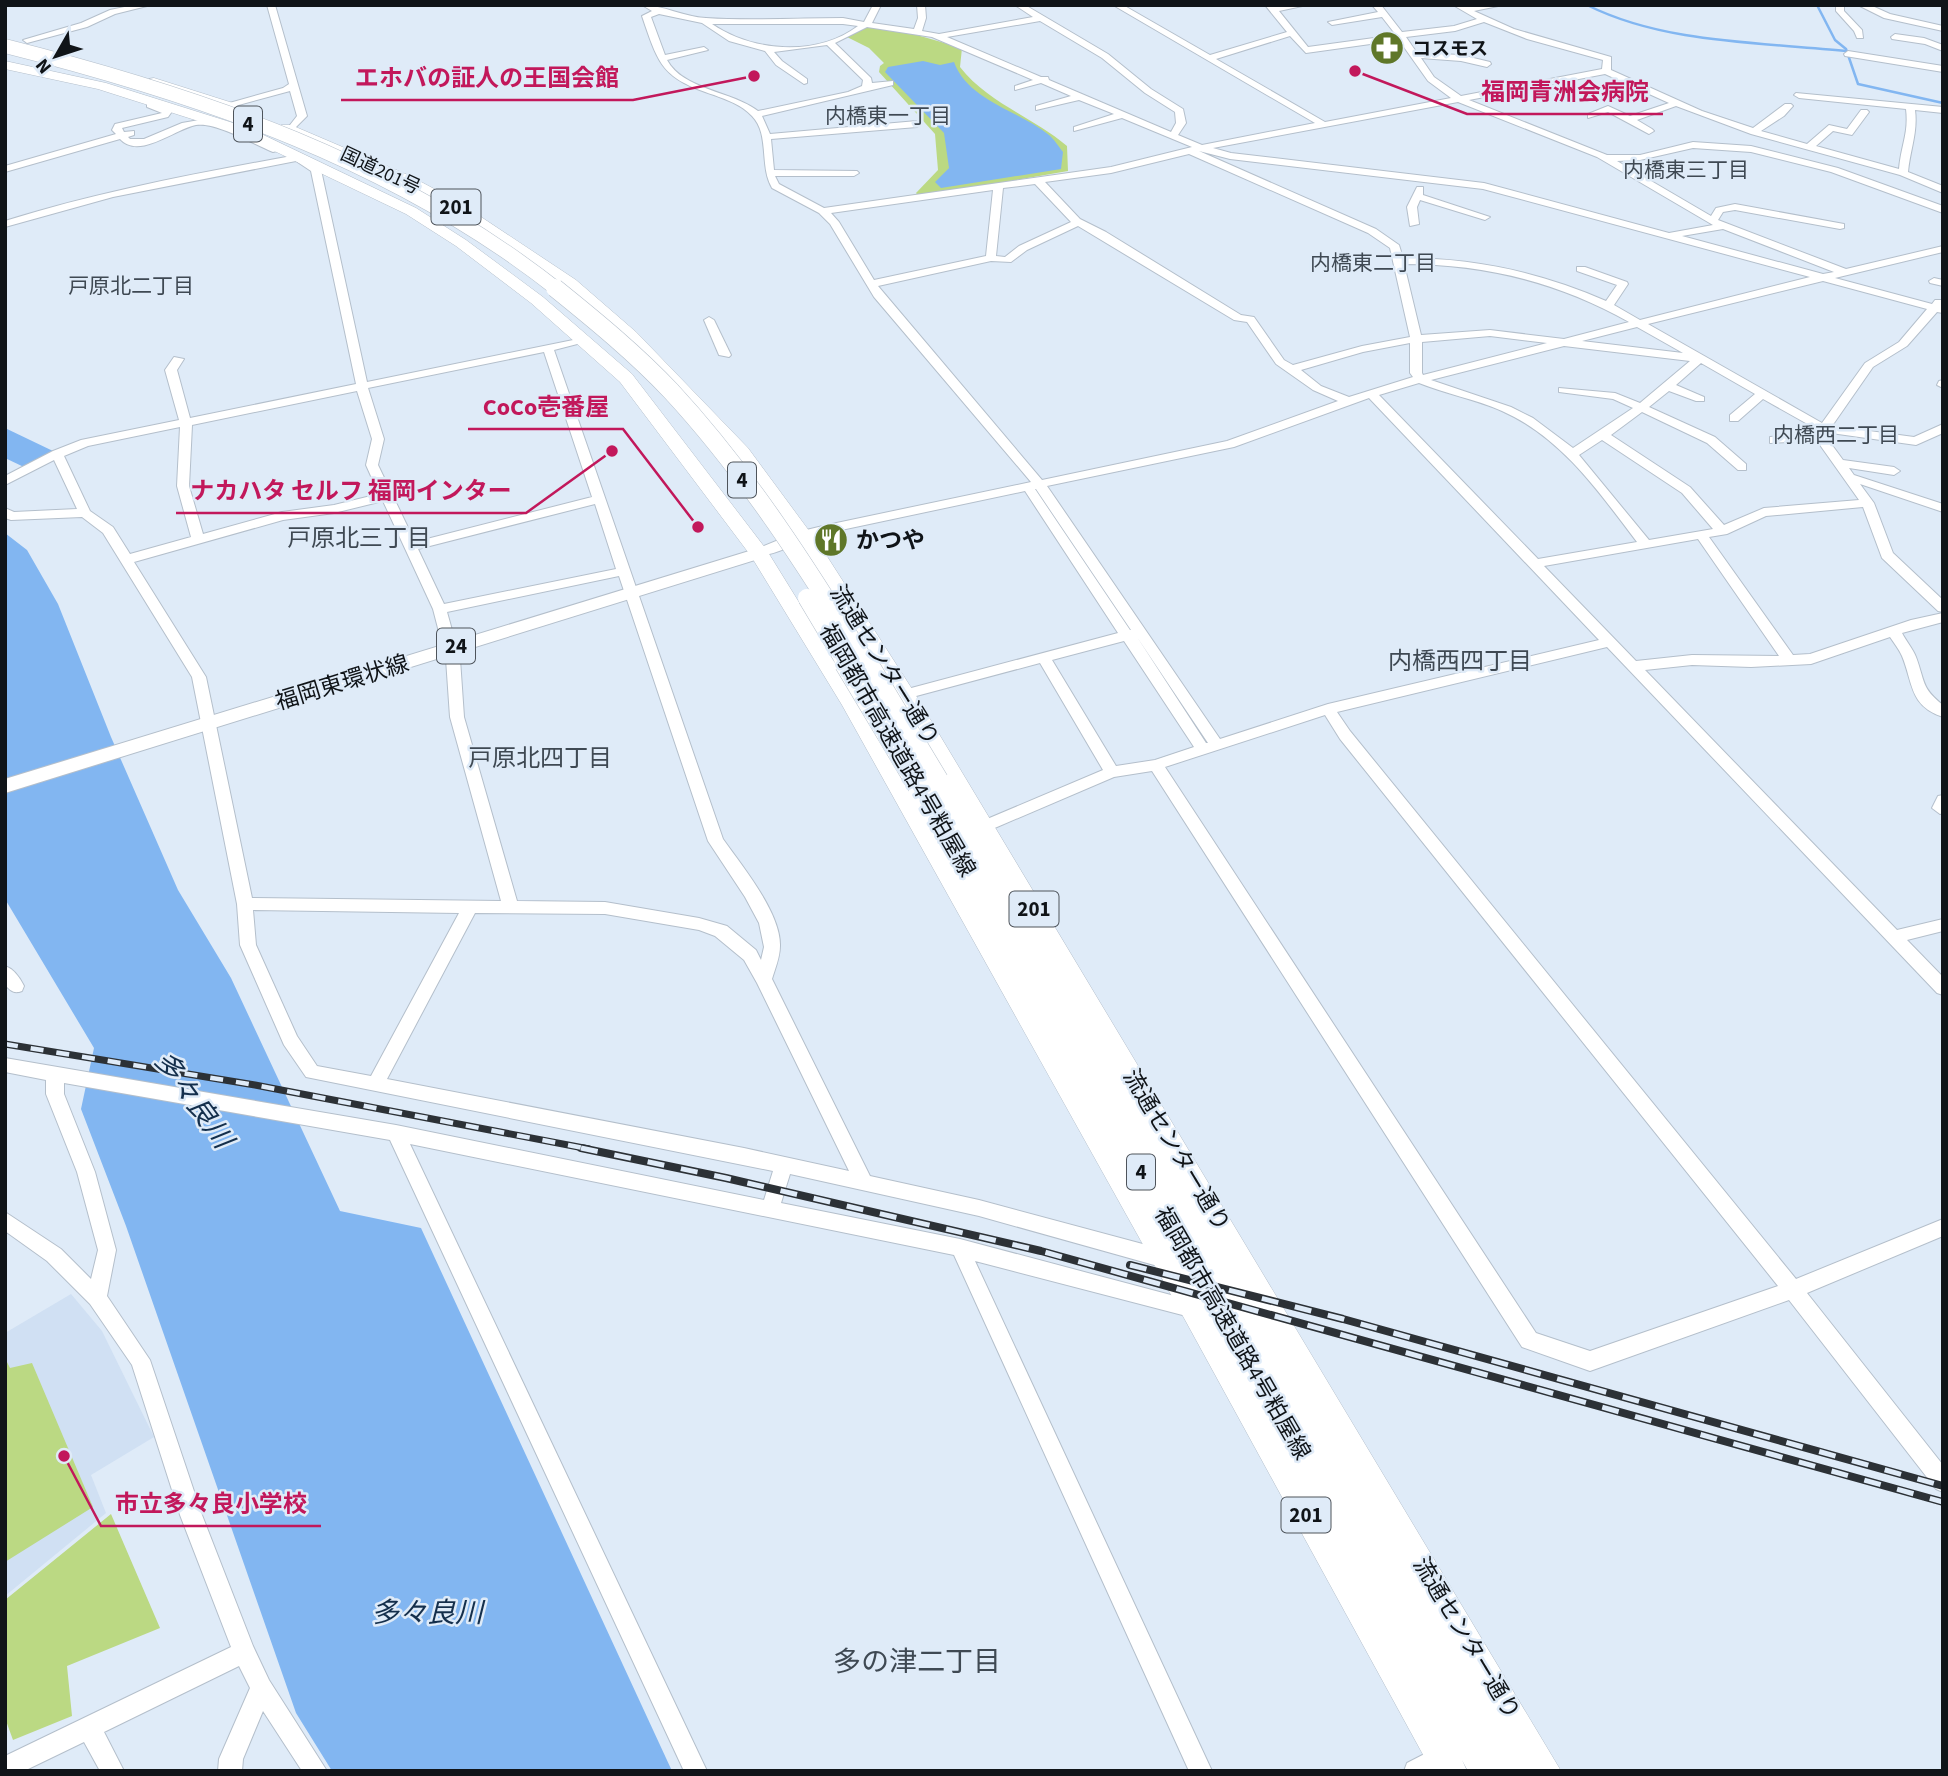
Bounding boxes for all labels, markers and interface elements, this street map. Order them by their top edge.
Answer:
north arrow [21,21,91,91]
pharmacy icon: コスモス [1368,29,1406,67]
place label: コスモス [1412,36,1488,63]
text: N [29,52,58,79]
callout: エホバの証人の王国会館 [341,55,633,100]
text: エホバの証人の王国会館 [355,61,619,96]
callout: 福岡青洲会病院 [1467,69,1663,114]
text: 福岡青洲会病院 [1481,75,1649,110]
district label: 内橋東一丁目 [825,101,951,131]
road number: 4 [234,106,262,142]
street label: 国道201号 [336,141,425,202]
district label: 内橋東三丁目 [1623,155,1749,185]
road number: 201 [432,190,480,224]
district label: 内橋東二丁目 [1310,248,1436,278]
district label: 戸原北二丁目 [68,271,194,301]
callout: CoCo壱番屋 [468,384,623,429]
text: CoCo壱番屋 [483,390,609,425]
district label: 内橋西二丁目 [1773,420,1899,450]
road number: 4 [728,462,756,498]
callout: ナカハタ セルフ 福岡インター [176,468,526,513]
text: ナカハタ セルフ 福岡インター [190,474,512,509]
district label: 戸原北三丁目 [287,521,431,556]
restaurant icon: かつや [812,521,850,559]
place label: かつや [856,524,925,557]
street label: 流通センター通り [822,579,947,752]
street label: 福岡都市高速道路4号粕屋線 [811,618,984,883]
road number: 24 [437,628,475,664]
district label: 内橋西四丁目 [1388,644,1532,679]
street label: 福岡東環状線 [271,647,413,718]
district label: 戸原北四丁目 [468,741,612,776]
road number: 201 [1010,892,1058,926]
water label: 多々良川 [144,1043,244,1159]
street label: 流通センター通り [1115,1063,1238,1238]
road number: 4 [1127,1154,1155,1190]
street label: 福岡都市高速道路4号粕屋線 [1146,1201,1319,1466]
callout: 市立多々良小学校 [101,1481,321,1526]
text: 市立多々良小学校 [115,1487,307,1522]
road number: 201 [1282,1498,1330,1532]
street label: 流通センター通り [1405,1551,1528,1726]
water label: 多々良川 [371,1593,486,1633]
district label: 多の津二丁目 [833,1642,1001,1682]

